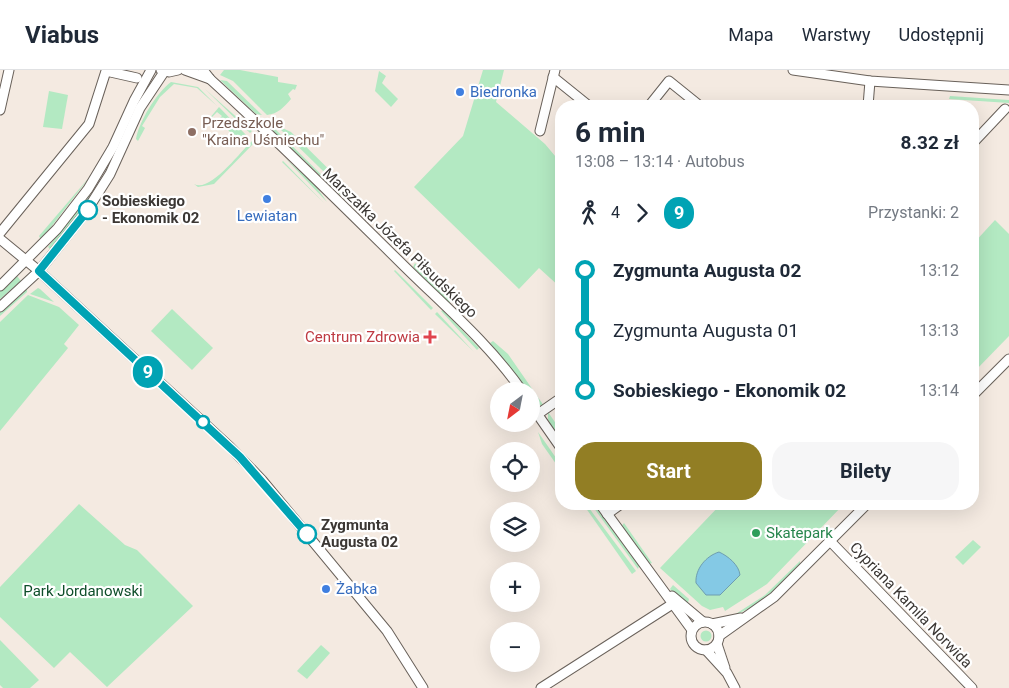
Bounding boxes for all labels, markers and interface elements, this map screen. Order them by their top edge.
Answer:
text: Viabus [25,21,99,49]
text: Mapa [728,24,774,45]
text: Warstwy [802,24,870,45]
text: Udostępnij [898,24,984,45]
place label: Biedronka [470,83,537,101]
marker: Biedronka [454,86,466,98]
place label: Przedszkole "Kraina Uśmiechu" [202,114,325,149]
text: 6 min [575,116,645,149]
marker: Przedszkole "Kraina Uśmiechu" [186,126,198,138]
text: 8.32 zł [901,131,959,154]
text: 13:08 – 13:14 · Autobus [575,152,745,171]
street label: Marszałka Józefa Piłsudskiego [319,164,481,322]
place label: Sobieskiego - Ekonomik 02 [102,192,200,227]
marker: Lewiatan [261,193,273,205]
icon: walk [575,199,603,227]
icon: forward [628,199,656,227]
marker: Sobieskiego - Ekonomik 02 [78,200,98,220]
text: 9 [674,202,684,223]
text: 4 [611,203,620,222]
text: Przystanki: 2 [868,203,959,222]
place label: Lewiatan [237,207,297,225]
text: Zygmunta Augusta 02 [613,259,801,282]
text: 13:12 [919,261,959,280]
text: Zygmunta Augusta 01 [613,319,799,342]
text: 13:13 [919,321,959,340]
place label: Centrum Zdrowia [305,328,420,346]
marker: Centrum Zdrowia [424,331,436,343]
line badge: 9 [132,356,164,388]
text: 9 [143,361,153,382]
text: Sobieskiego - Ekonomik 02 [613,379,846,402]
text: 13:14 [919,381,959,400]
north arrow [490,382,540,432]
map controls [490,382,540,672]
unlabelled marker [196,415,210,429]
button: locate [490,442,540,492]
button: Start [575,442,762,500]
button: Bilety [772,442,959,500]
button: layers [490,502,540,552]
place label: Zygmunta Augusta 02 [321,516,399,551]
marker: Zygmunta Augusta 02 [297,524,317,544]
place label: Skatepark [766,524,833,542]
marker: Skatepark [750,527,762,539]
street label: Cypriana Kamila Norwida [846,538,976,672]
button: + [490,562,540,612]
place label: Żabka [336,580,377,598]
park label: Park Jordanowski [23,582,143,600]
marker: Żabka [320,583,332,595]
button: − [490,622,540,672]

